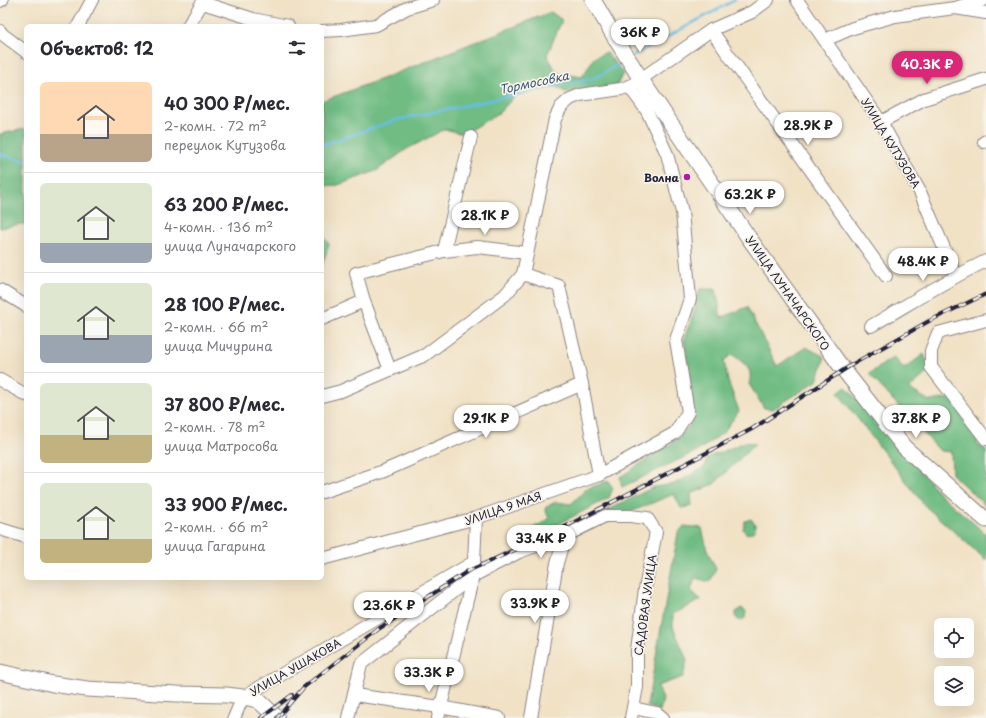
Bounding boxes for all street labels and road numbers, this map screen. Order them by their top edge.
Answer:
street label: УЛИЦА КУТУЗОВА [857,95,925,191]
street label: УЛИЦА ЛУНАЧАРСКОГО [742,232,834,354]
street label: УЛИЦА 9 МАЯ [462,487,544,529]
street label: САДОВАЯ УЛИЦА [629,553,661,657]
street label: УЛИЦА УШАКОВА [246,634,344,700]

